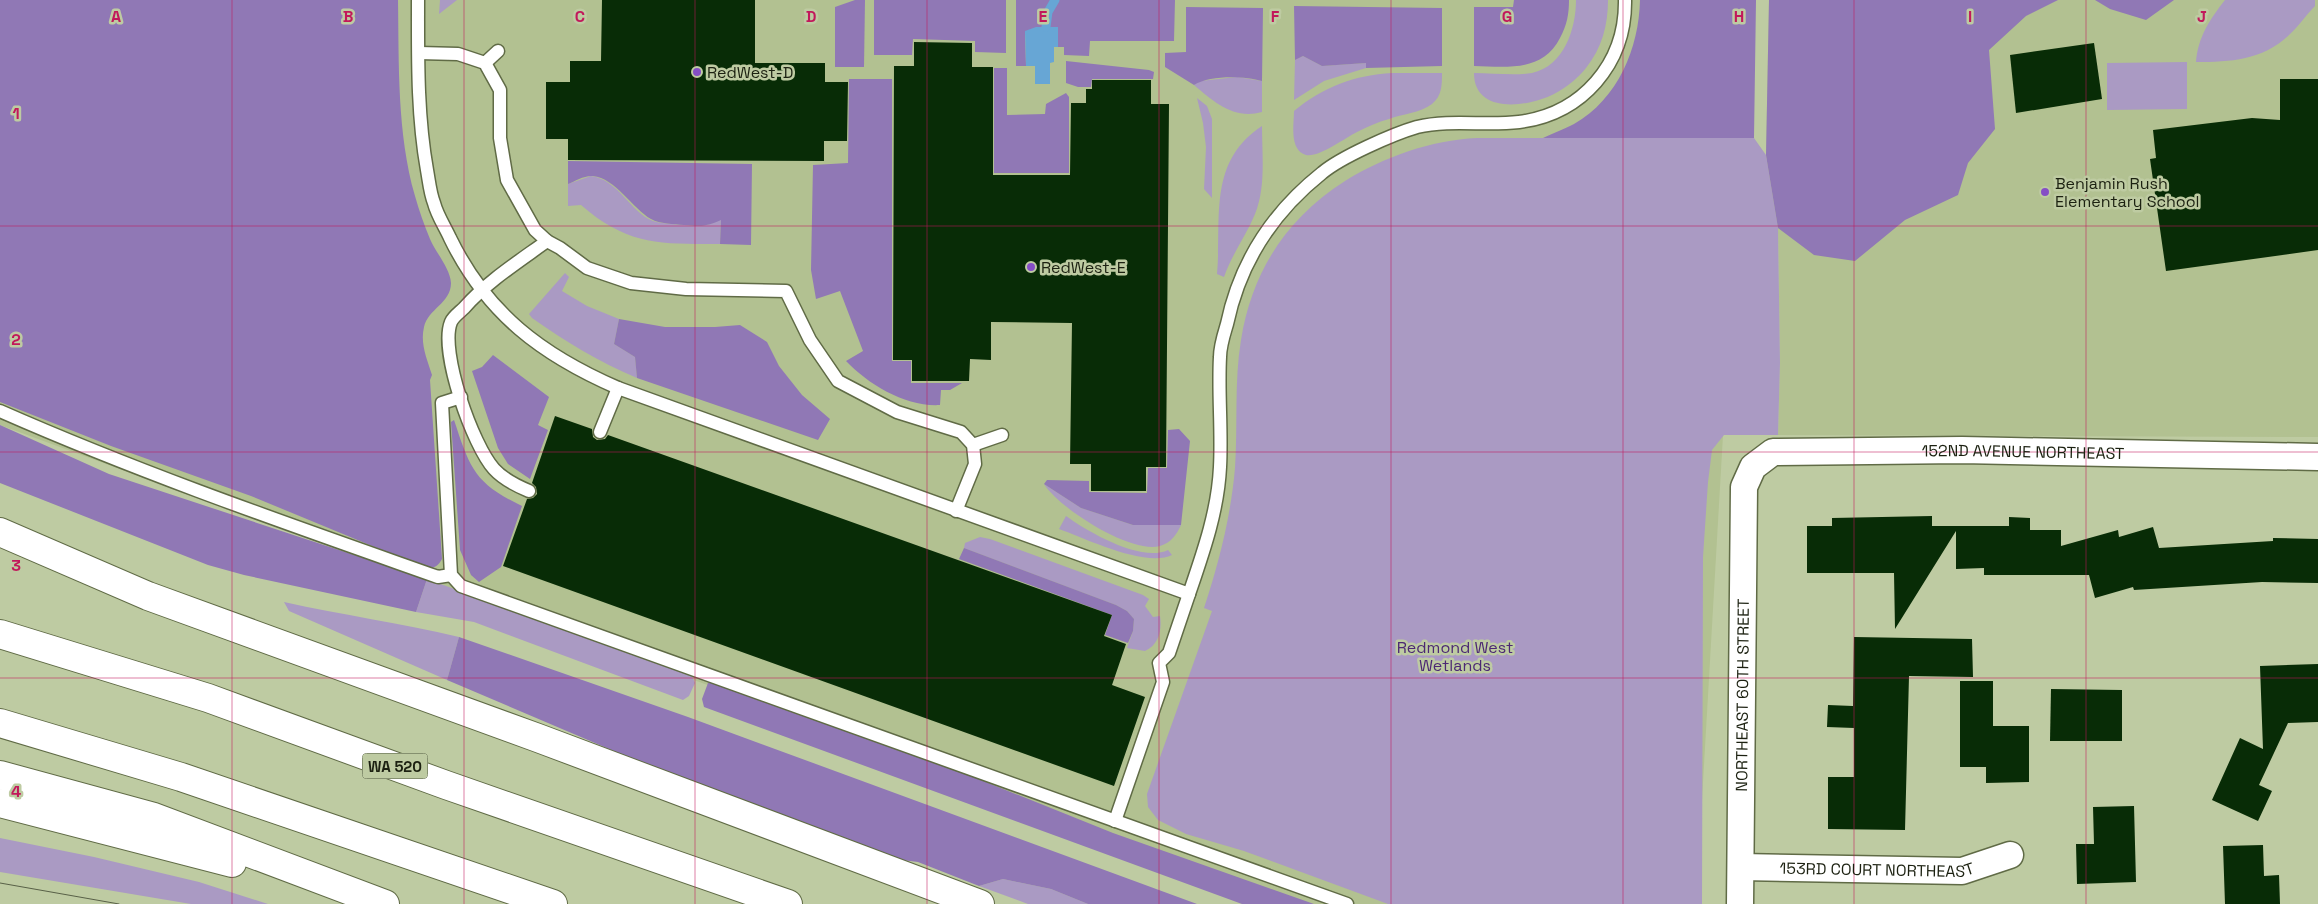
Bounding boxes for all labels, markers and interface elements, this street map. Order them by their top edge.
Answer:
text: A [111,6,121,27]
text: B [343,6,353,27]
text: C [575,6,585,27]
text: D [806,6,816,27]
text: E [1039,6,1048,27]
text: F [1271,6,1280,27]
text: G [1502,6,1512,27]
text: H [1734,6,1744,27]
text: I [1968,6,1972,27]
text: J [2197,6,2207,27]
place label: RedWest-D [707,62,793,83]
marker: RedWest-D [691,66,703,78]
text: 1 [12,103,20,124]
place label: Benjamin Rush Elementary School [2055,173,2200,212]
marker: Benjamin Rush Elementary School [2039,186,2051,198]
place label: RedWest-E [1041,257,1126,278]
marker: RedWest-E [1025,261,1037,273]
text: 2 [11,329,21,350]
street label: 152ND AVENUE NORTHEAST [1922,439,2125,464]
text: 3 [11,555,21,576]
street label: NORTHEAST 60TH STREET [1731,598,1753,792]
park label: Redmond West Wetlands [1397,637,1513,676]
road number: WA 520 [362,754,428,778]
text: 4 [11,781,21,802]
street label: 153RD COURT NORTHEAST [1780,857,1977,882]

